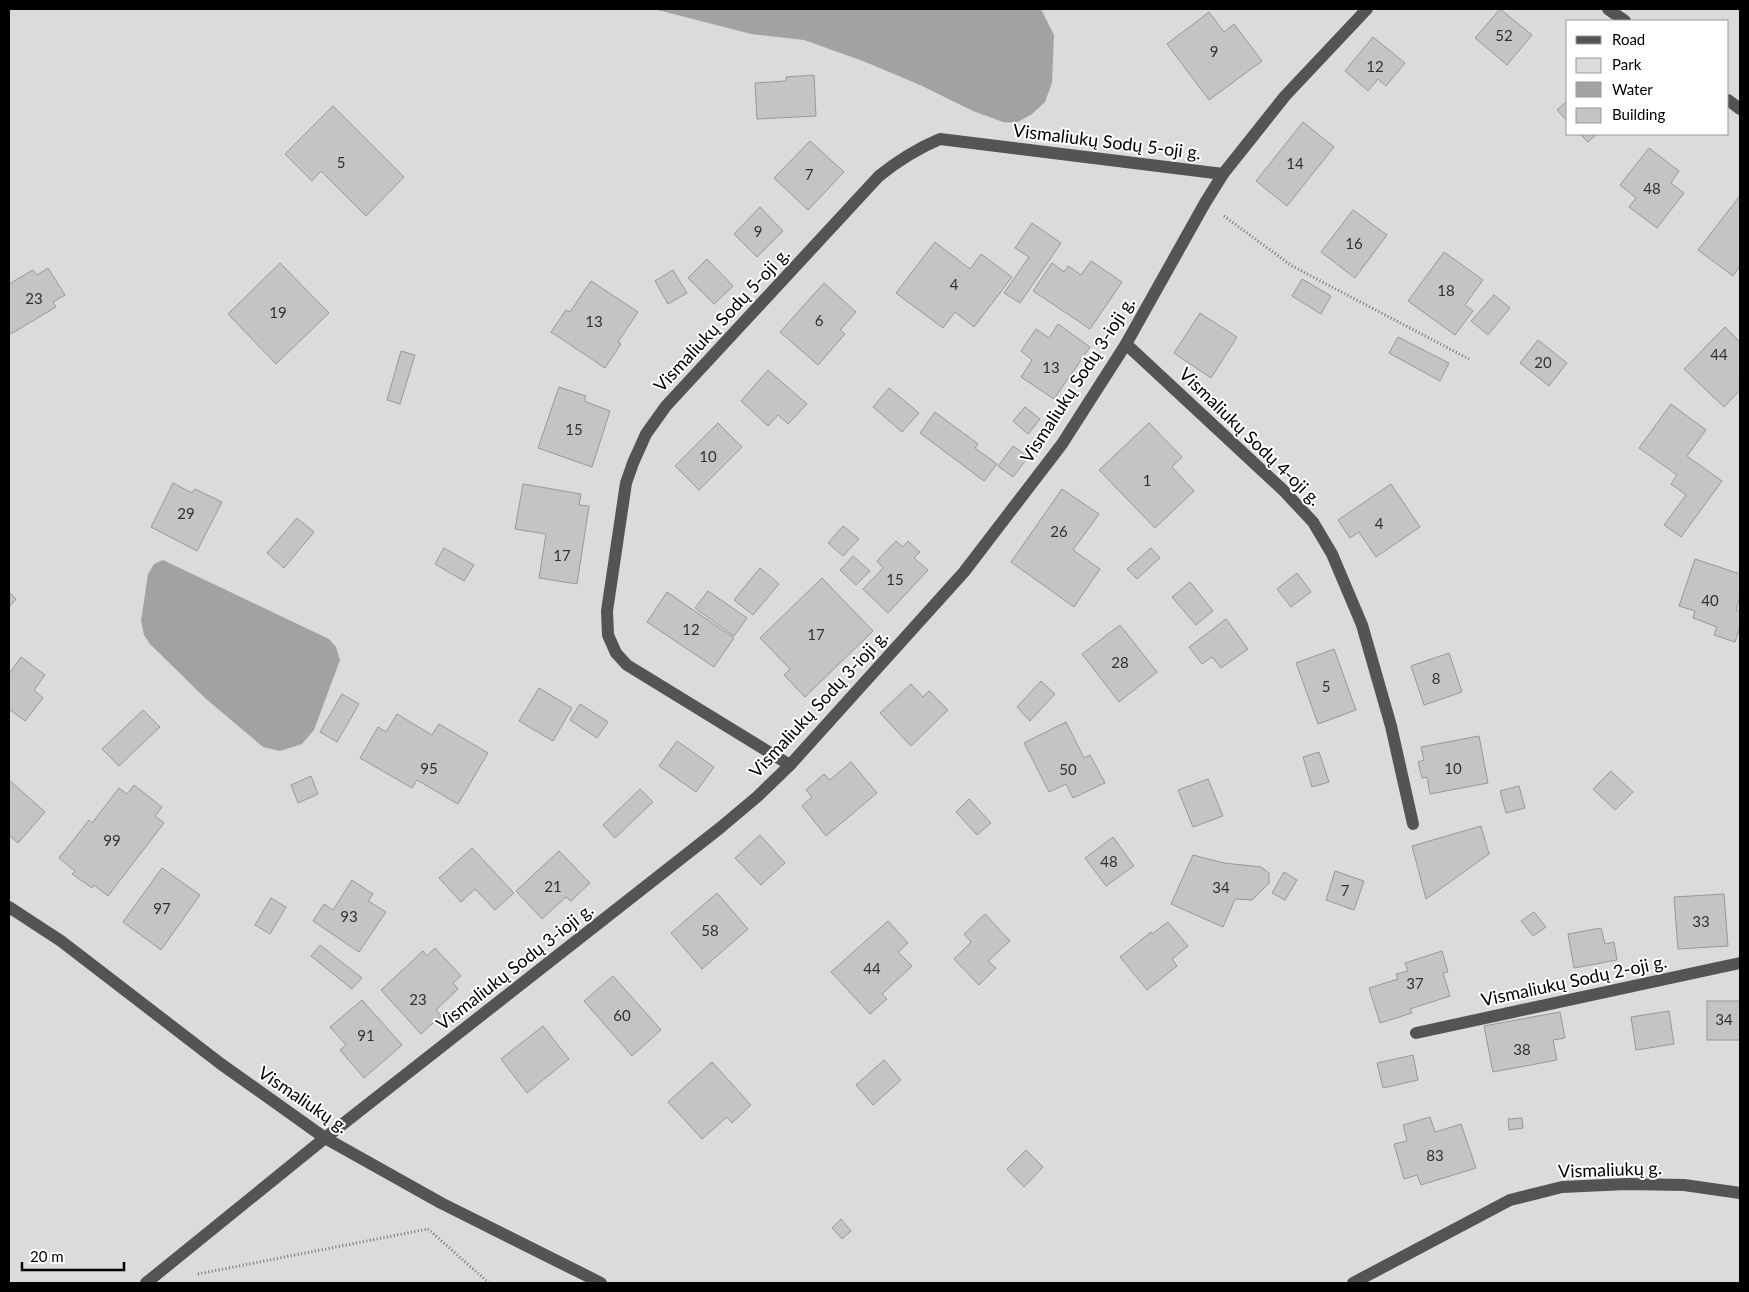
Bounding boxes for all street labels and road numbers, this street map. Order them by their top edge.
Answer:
street label: Vismaliukų Sodų 5-oji g. [1012,119,1202,163]
street label: Vismaliukų Sodų 5-oji g. [649,243,794,396]
street label: Vismaliukų Sodų 3-ioji g. [1015,292,1139,467]
street label: Vismaliukų Sodų 4-oji g. [1175,363,1326,510]
street label: Vismaliukų Sodų 3-ioji g. [744,625,892,782]
street label: Vismaliukų Sodų 3-ioji g. [431,898,597,1034]
street label: Vismaliukų Sodų 2-oji g. [1479,950,1669,1010]
street label: Vismaliukų g. [254,1061,353,1137]
street label: Vismaliukų g. [1558,1156,1662,1182]

